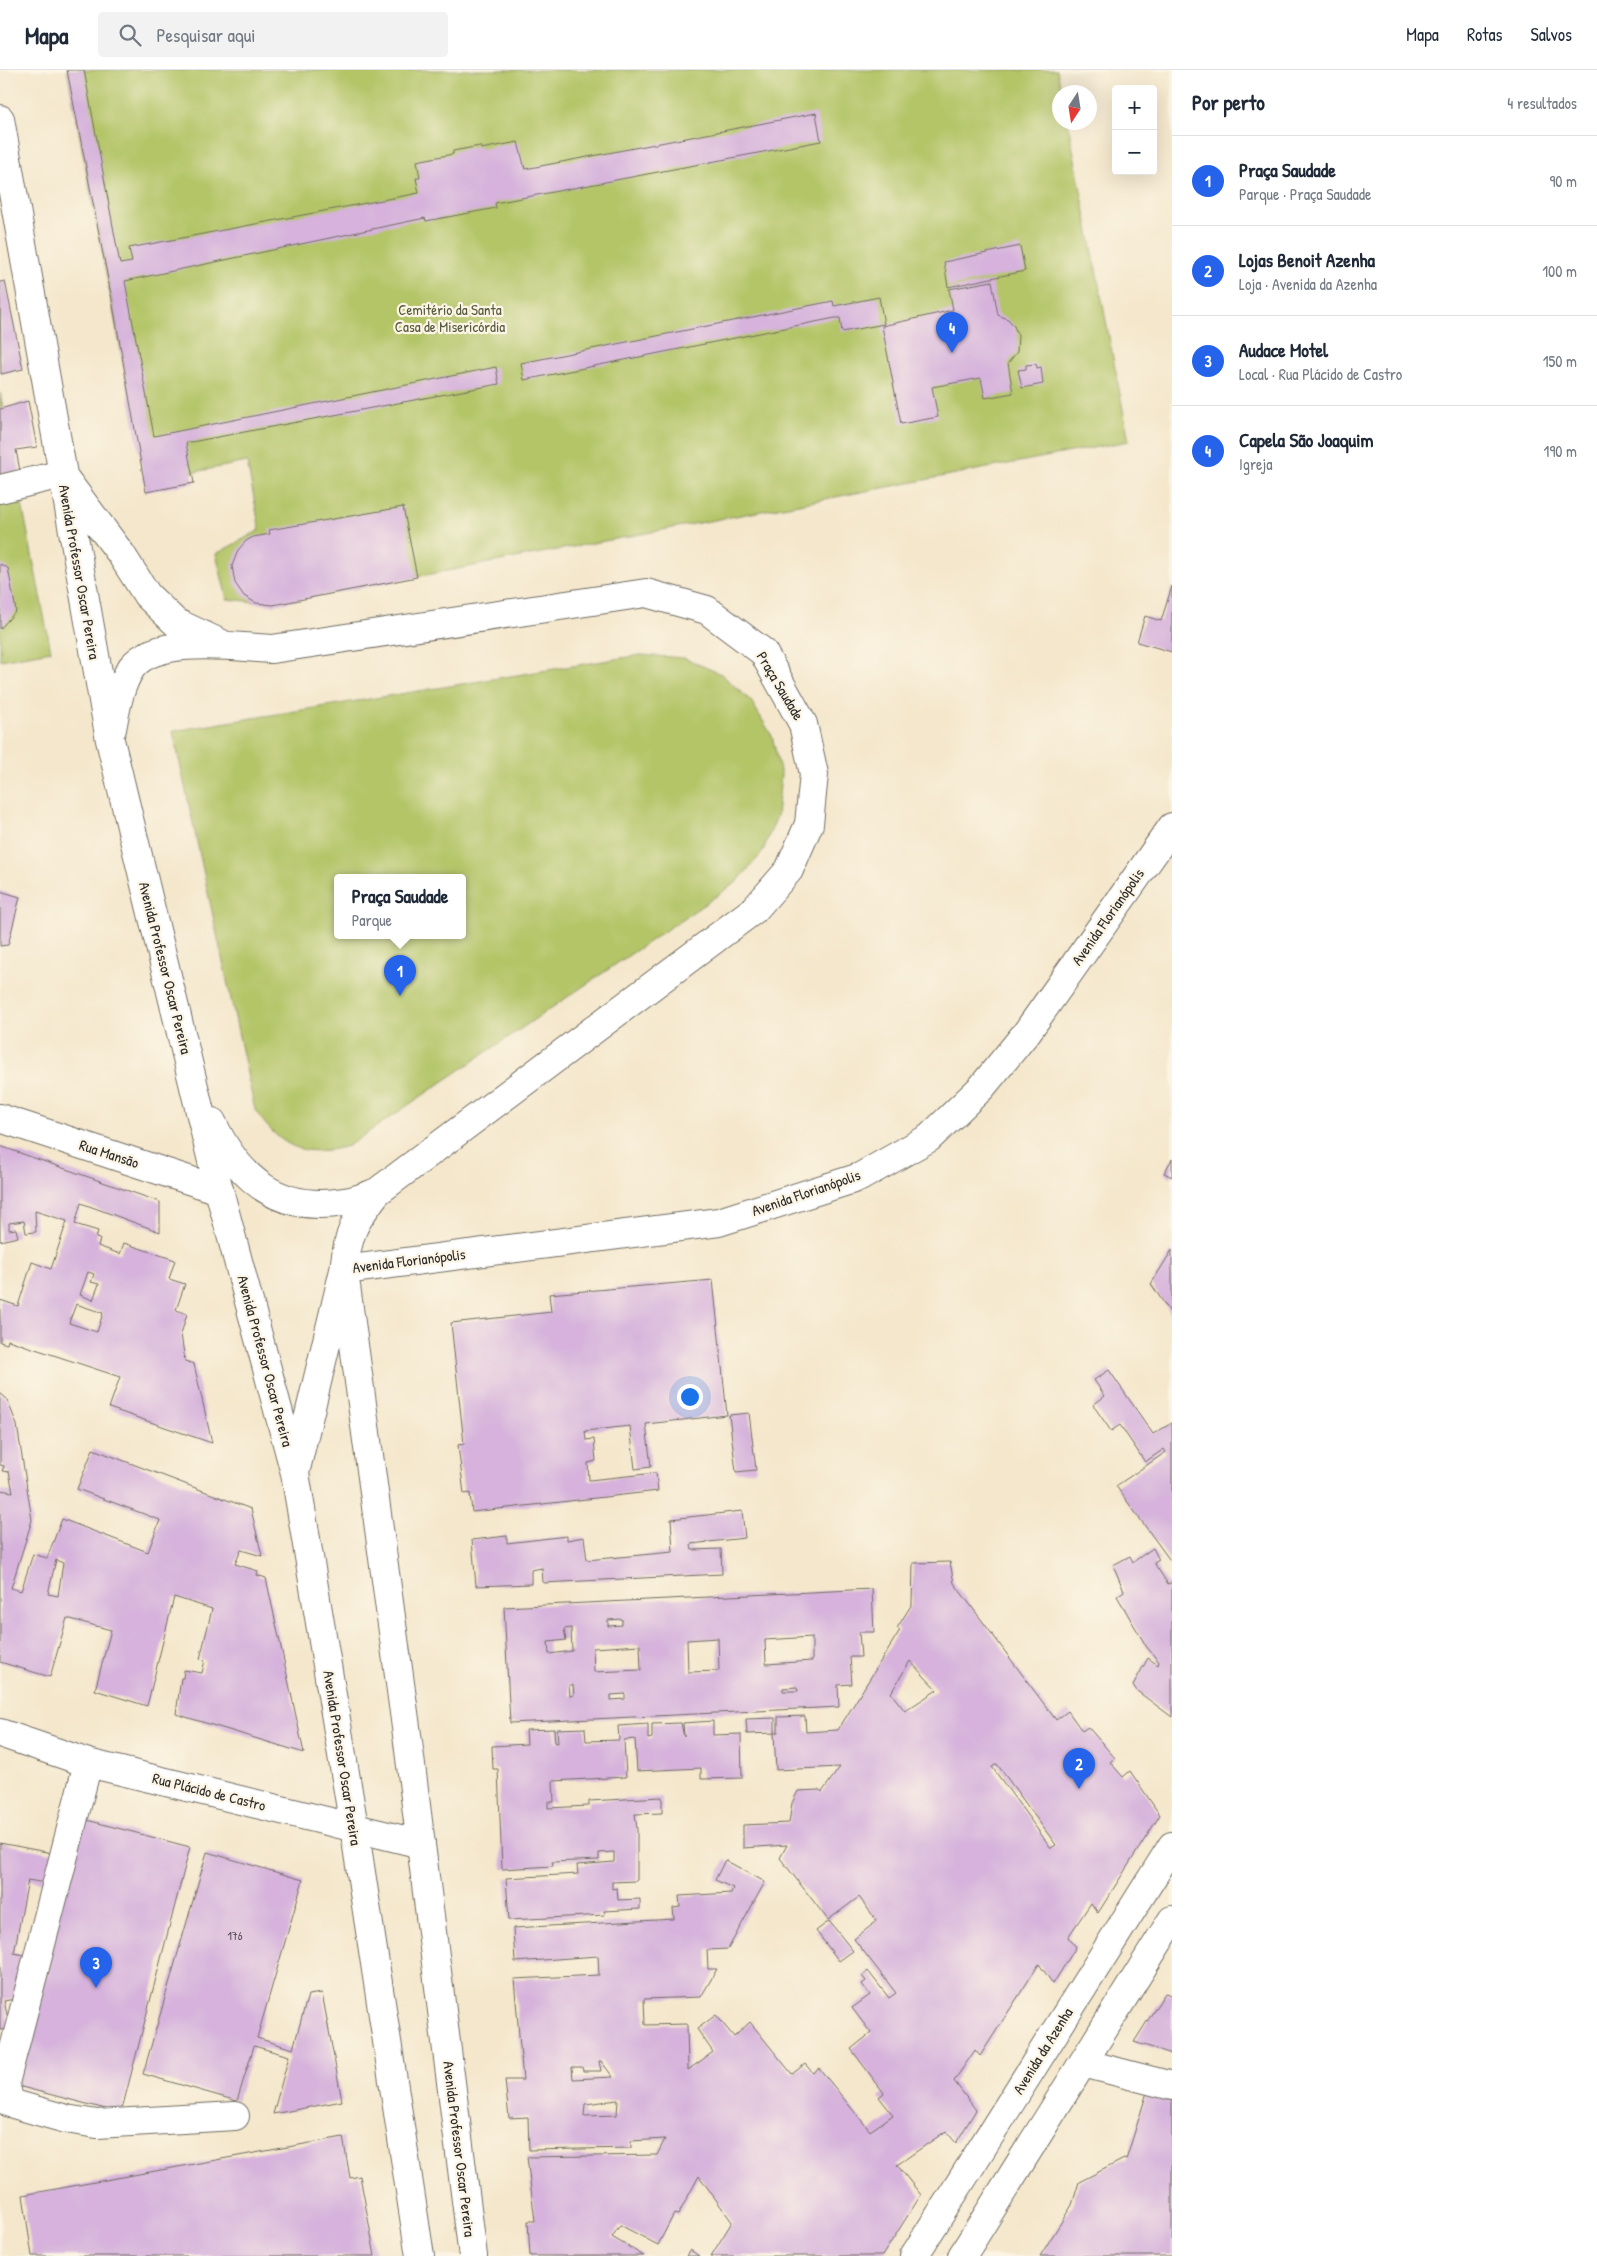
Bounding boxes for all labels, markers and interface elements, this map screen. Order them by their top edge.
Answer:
search box [98,12,448,57]
text: Mapa [25,19,68,51]
icon: search [116,21,144,49]
text: Pesquisar aqui [156,22,256,48]
text: Mapa [1406,22,1439,47]
text: Rotas [1467,22,1503,47]
text: Salvos [1531,22,1572,47]
north arrow [1052,85,1097,130]
map controls [1112,85,1157,175]
button: + [1112,85,1157,130]
text: Por perto [1192,88,1265,117]
text: 4 resultados [1507,92,1577,114]
button: − [1112,130,1157,175]
text: Praça Saudade [1239,157,1336,183]
text: 1 [1205,170,1211,192]
text: 90 m [1549,170,1577,192]
text: Parque · Praça Saudade [1239,183,1371,205]
text: Lojas Benoit Azenha [1239,247,1375,273]
text: 2 [1204,260,1212,282]
text: 100 m [1542,260,1577,282]
text: Loja · Avenida da Azenha [1239,273,1377,295]
park label: Cemitério da Santa Casa de Misericórdia [395,299,505,337]
pin: 4 [936,312,968,353]
text: Audace Motel [1239,337,1328,363]
text: 3 [1204,350,1212,372]
text: 150 m [1543,350,1577,372]
text: Local · Rua Plácido de Castro [1239,363,1402,385]
text: Capela São Joaquim [1239,427,1373,453]
text: 4 [1205,440,1211,462]
text: 190 m [1544,440,1577,462]
text: Igreja [1239,453,1272,475]
street label: Avenida Professor Oscar Pereira [54,483,105,661]
street label: Praça Saudade [752,648,809,724]
street label: Avenida Florianópolis [1066,864,1149,969]
popup [334,874,466,939]
street label: Avenida Professor Oscar Pereira [134,880,197,1056]
text: Praça Saudade [352,883,448,909]
text: Parque [352,909,392,931]
pin: 1 [384,955,416,996]
street label: Rua Mansão [77,1134,142,1173]
street label: Avenida Florianópolis [749,1164,863,1221]
street label: Avenida Florianópolis [351,1243,467,1278]
street label: Avenida Professor Oscar Pereira [232,1273,299,1449]
your location [677,1384,703,1410]
street label: Avenida Professor Oscar Pereira [318,1669,367,1847]
pin: 2 [1063,1748,1095,1789]
street label: Rua Plácido de Castro [150,1767,268,1816]
house number: 176 [227,1927,243,1944]
pin: 3 [80,1947,112,1988]
street label: Avenida da Azenha [1008,2003,1078,2098]
street label: Avenida Professor Oscar Pereira [438,2060,481,2238]

